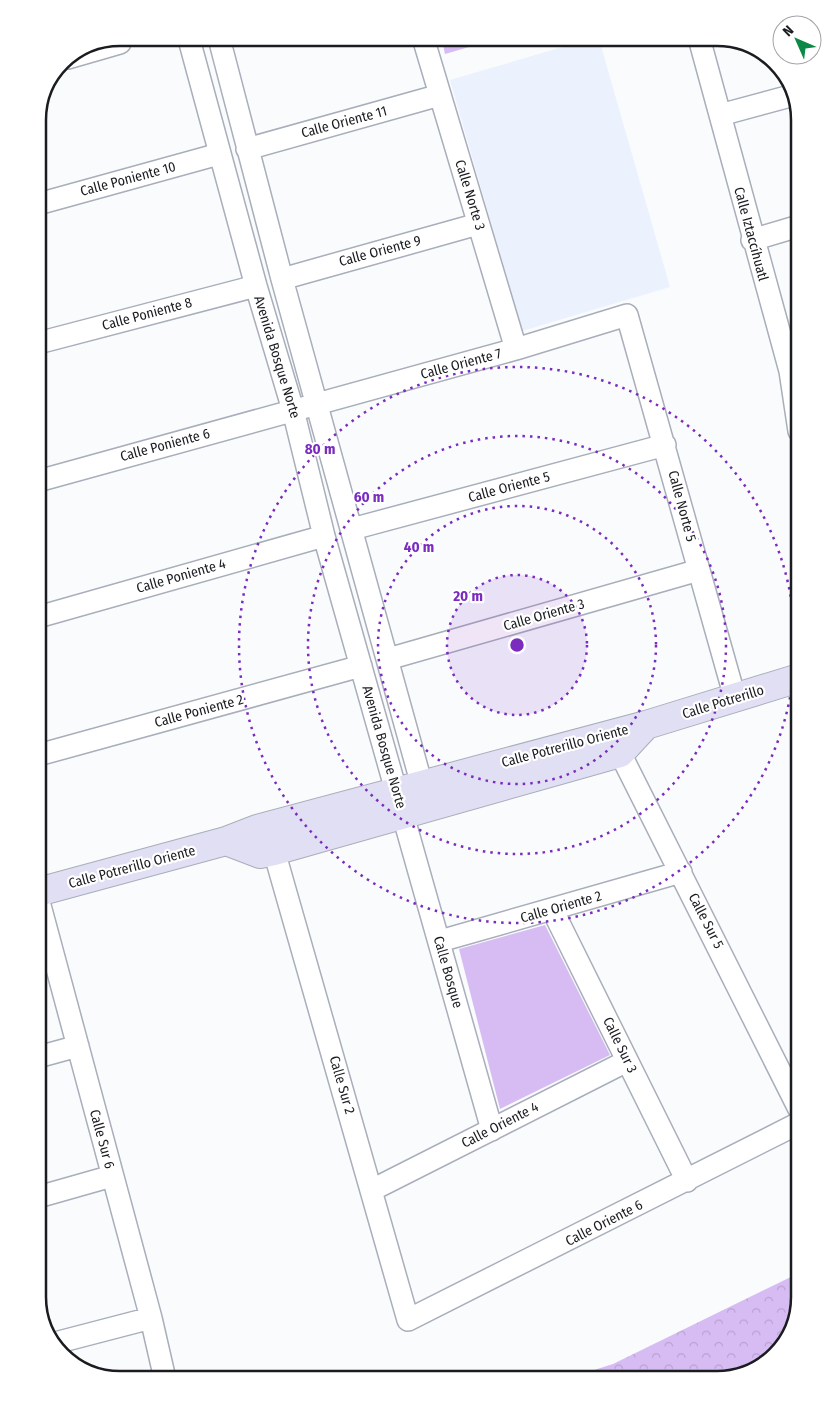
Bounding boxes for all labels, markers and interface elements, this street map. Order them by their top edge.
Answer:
north arrow [772,15,822,65]
text: N [779,22,797,40]
street label: Calle Oriente 11 [299,102,389,142]
street label: Calle Poniente 10 [78,158,178,200]
street label: Calle Norte 3 [451,158,489,232]
street label: Calle Iztaccíhuatl [730,185,772,283]
street label: Calle Oriente 9 [337,232,423,270]
street label: Calle Poniente 8 [100,294,194,334]
street label: Avenida Bosque Norte [250,294,304,420]
street label: Calle Oriente 7 [419,345,504,383]
street label: Calle Poniente 6 [118,425,212,465]
text: 80 m [305,440,335,458]
street label: Calle Oriente 5 [466,468,552,506]
street label: Calle Norte 5 [664,469,700,543]
text: 60 m [354,488,384,506]
text: 40 m [404,538,434,556]
street label: Calle Poniente 4 [134,555,228,597]
text: 20 m [452,587,483,605]
street label: Calle Oriente 3 [501,595,587,635]
centre of rings [508,636,526,654]
street label: Calle Potrerillo [680,682,766,722]
street label: Avenida Bosque Norte [358,684,410,811]
street label: Calle Poniente 2 [153,691,245,731]
street label: Calle Potrerillo Oriente [500,721,630,771]
street label: Calle Potrerillo Oriente [67,842,197,892]
street label: Calle Oriente 2 [519,887,603,927]
street label: Calle Sur 5 [685,890,727,952]
street label: Calle Bosque [430,934,466,1010]
street label: Calle Sur 3 [599,1014,641,1076]
street label: Calle Sur 2 [326,1054,358,1116]
street label: Calle Oriente 4 [459,1098,542,1152]
street label: Calle Sur 6 [86,1108,118,1171]
street label: Calle Oriente 6 [563,1196,645,1250]

